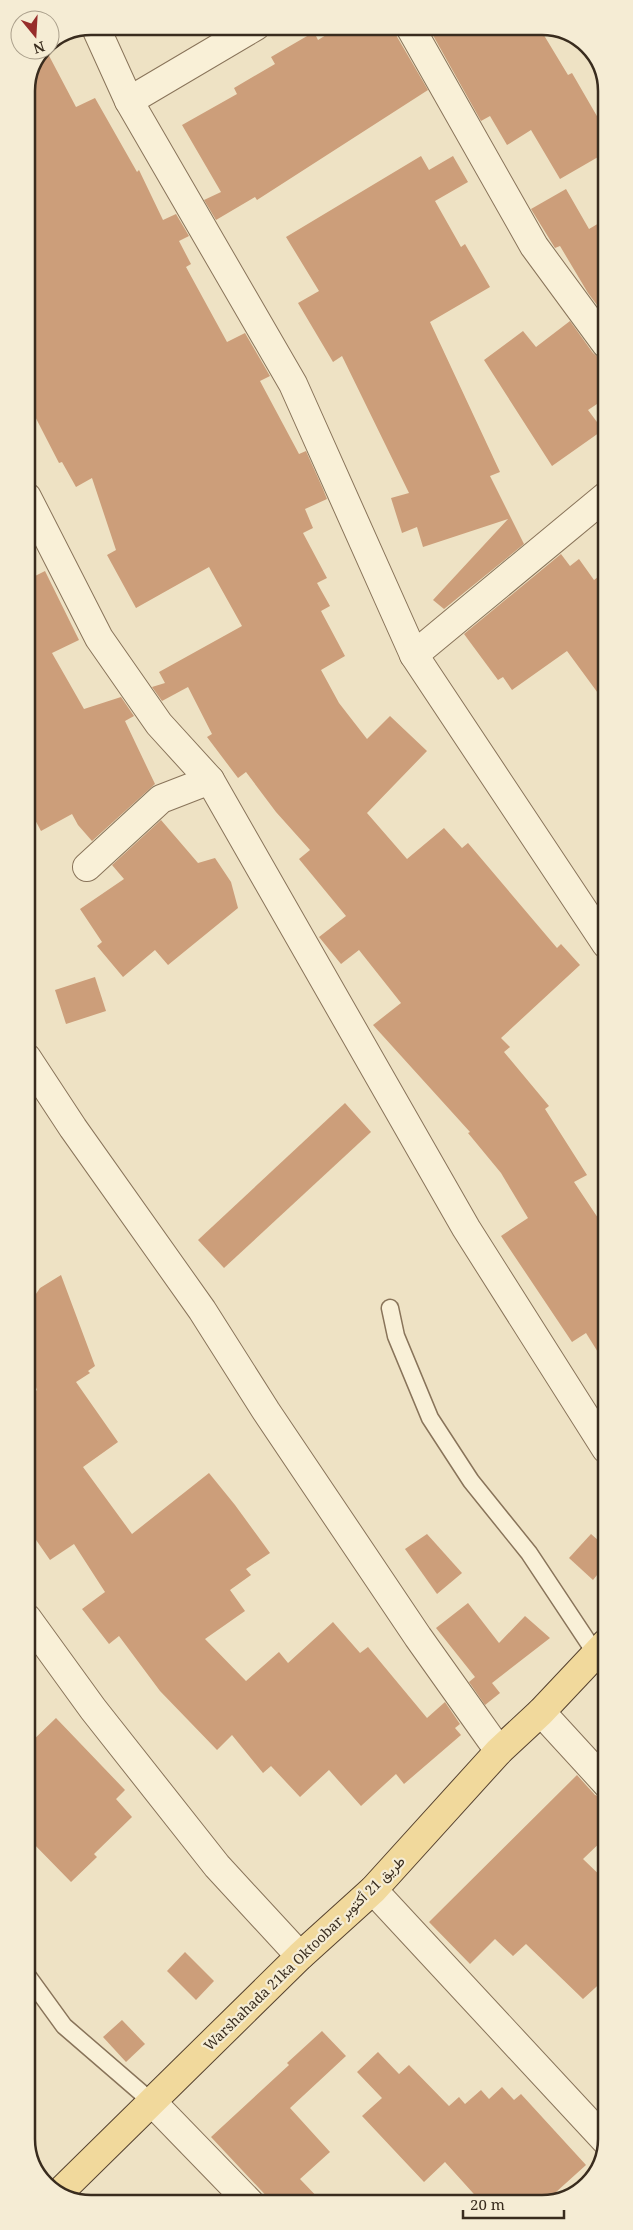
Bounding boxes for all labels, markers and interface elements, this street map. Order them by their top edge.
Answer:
north arrow [10,10,60,60]
text: N [31,37,47,59]
street label: Warshahada 21ka Oktoobar طريق 21 أكتوبر [199,1851,409,2055]
scale bar [463,2188,564,2220]
text: 20 m [470,2194,505,2214]

